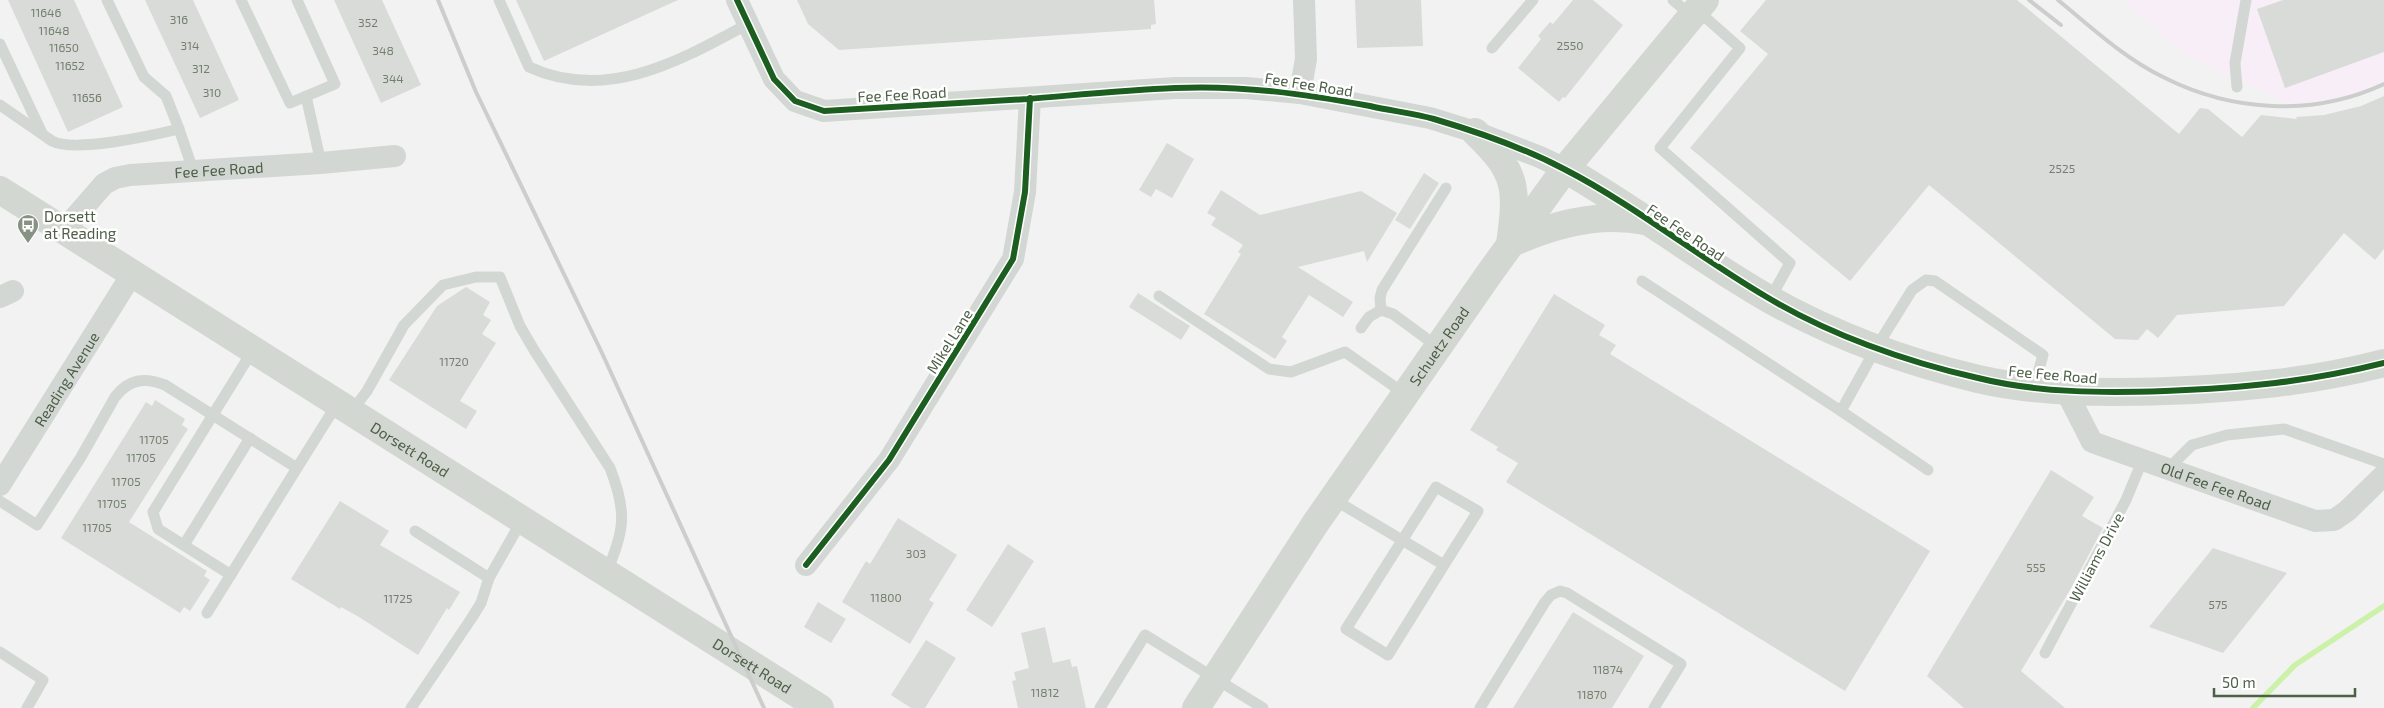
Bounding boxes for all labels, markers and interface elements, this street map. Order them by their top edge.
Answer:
house number: 11646 [31,5,61,19]
house number: 316 [170,12,188,26]
house number: 352 [358,15,378,29]
house number: 11648 [38,23,70,37]
house number: 314 [181,38,199,52]
house number: 2550 [1557,38,1583,52]
house number: 11650 [49,40,79,54]
house number: 348 [372,43,394,57]
house number: 11652 [55,58,85,72]
house number: 312 [192,61,210,75]
street label: Fee Fee Road [1264,68,1354,100]
house number: 344 [382,71,404,85]
street label: Fee Fee Road [857,83,947,105]
house number: 310 [203,85,221,99]
house number: 11656 [72,90,102,104]
street label: Fee Fee Road [174,158,264,181]
house number: 2525 [2049,161,2075,175]
street label: Fee Fee Road [1644,200,1728,264]
place label: Dorsett at Reading [44,207,117,242]
bus stop icon: Dorsett at Reading [16,213,40,244]
street label: Schuetz Road [1405,303,1473,389]
street label: Mikel Lane [922,305,976,377]
street label: Reading Avenue [30,328,103,430]
house number: 11720 [439,354,469,368]
street label: Fee Fee Road [2008,361,2098,387]
street label: Dorsett Road [367,417,453,481]
house number: 11705 [139,432,169,446]
house number: 11705 [126,450,156,464]
street label: Old Fee Fee Road [2158,458,2274,514]
house number: 11705 [111,474,141,488]
house number: 11705 [97,496,127,510]
street label: Williams Drive [2065,509,2127,605]
house number: 11705 [82,520,112,534]
house number: 303 [906,546,926,560]
house number: 555 [2026,560,2046,574]
house number: 11800 [870,590,902,604]
house number: 11725 [384,591,412,605]
house number: 575 [2208,597,2228,611]
street label: Dorsett Road [710,634,795,697]
house number: 11874 [1593,662,1623,676]
scale bar [2214,666,2355,698]
text: 50 m [2222,673,2256,691]
house number: 11812 [1031,685,1059,699]
house number: 11870 [1577,687,1607,701]

